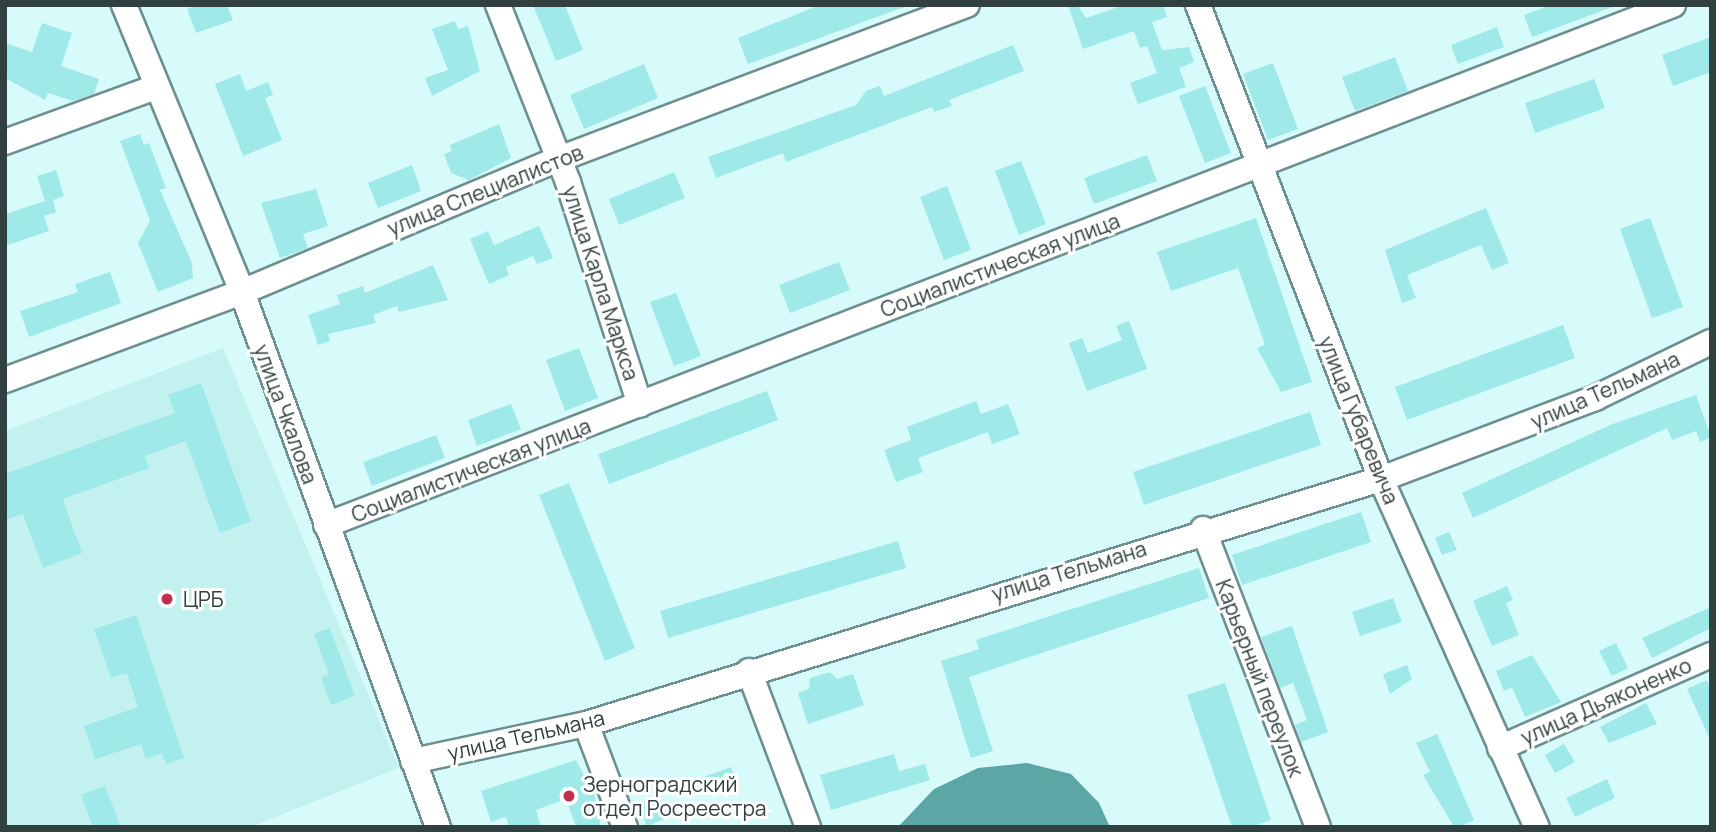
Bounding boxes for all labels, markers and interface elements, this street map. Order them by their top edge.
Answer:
street label: улица Специалистов [383,139,587,241]
street label: улица Карла Маркса [558,182,644,384]
street label: Социалистическая улица [877,208,1123,322]
street label: улица Губаревича [1314,332,1404,508]
street label: улица Чкалова [249,341,323,487]
street label: улица Тельмана [1527,346,1683,434]
street label: Социалистическая улица [348,413,594,527]
street label: улица Тельмана [989,535,1149,607]
street label: Карьерный переулок [1211,576,1309,780]
place label: ЦРБ [183,586,223,612]
marker: ЦРБ [157,589,177,609]
street label: улица Дьяконенко [1517,652,1695,750]
street label: улица Тельмана [445,705,607,765]
place label: Зерноградский отдел Росреестра [583,771,766,821]
marker: Зерноградский отдел Росреестра [561,788,577,804]

